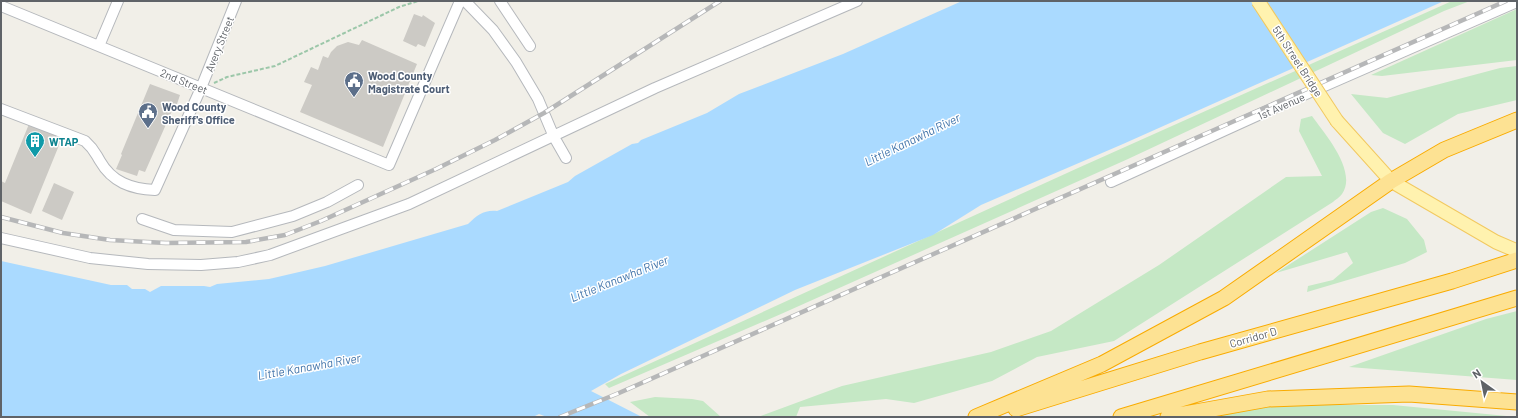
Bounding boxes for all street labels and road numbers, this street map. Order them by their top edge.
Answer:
street label: Avery Street [202,14,236,74]
street label: 5th Street Bridge [1270,23,1326,99]
street label: 2nd Street [158,66,210,96]
street label: 1st Avenue [1255,90,1307,122]
street label: Corridor D [1228,324,1278,350]

